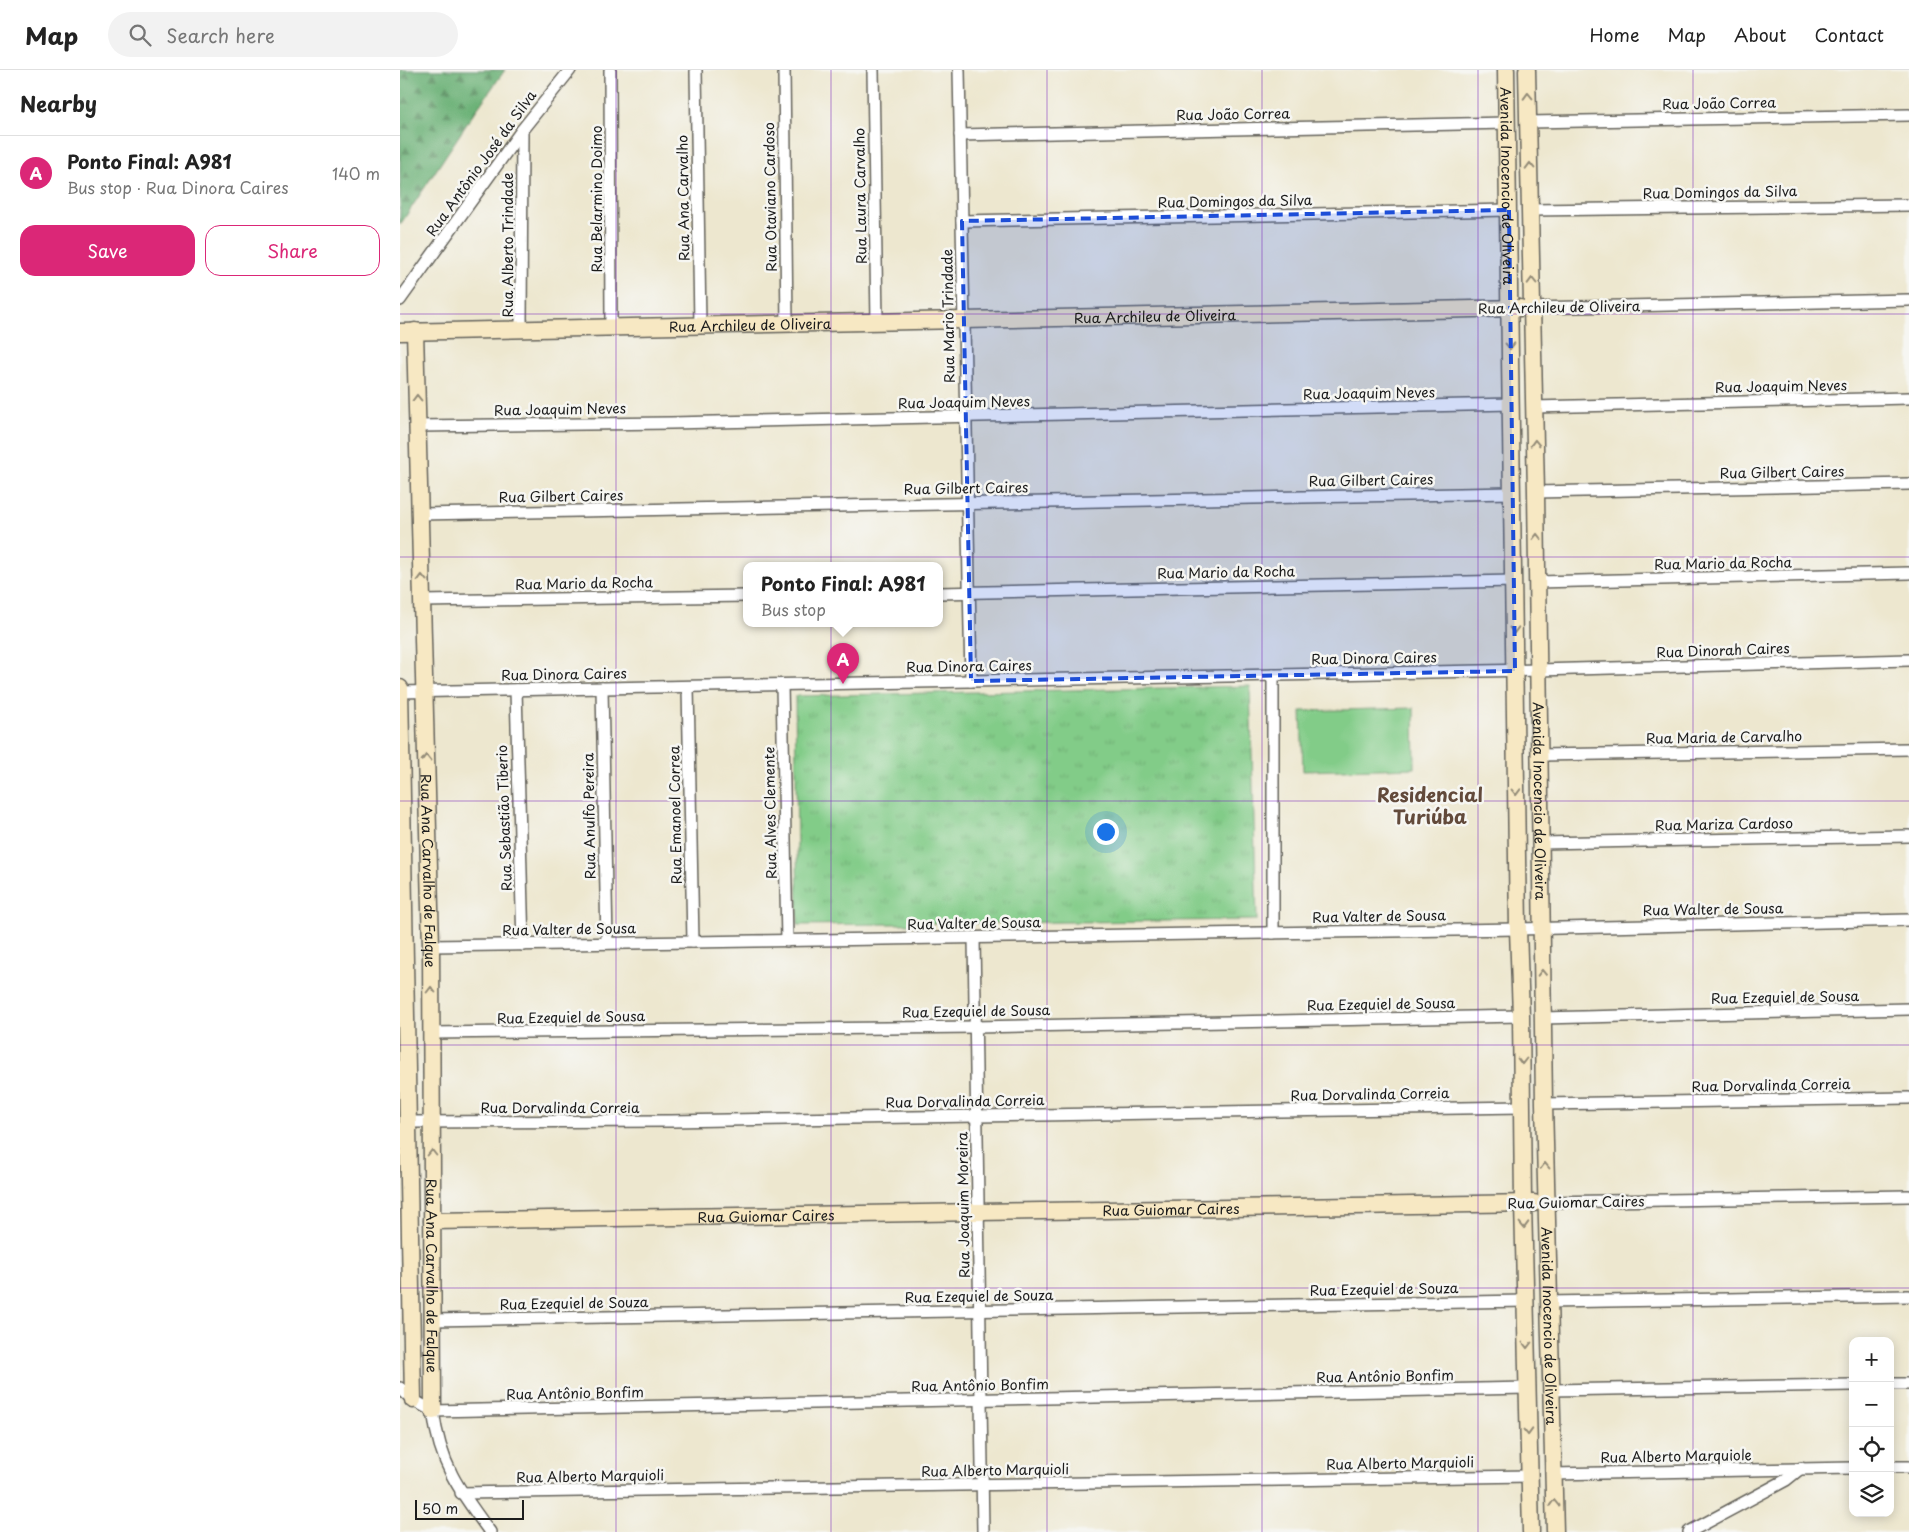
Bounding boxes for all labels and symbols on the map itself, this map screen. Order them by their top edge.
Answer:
street label: Rua Antônio José da Silva [421,85,541,240]
street label: Avenida Inocencio de Oliveira [1496,87,1520,285]
one-way arrow [1523,92,1533,100]
street label: Rua João Correa [1662,92,1776,114]
street label: Rua João Correa [1176,103,1290,125]
street label: Rua Otaviano Cardoso [758,122,782,272]
street label: Rua Belarmino Doimo [586,125,607,273]
street label: Rua Laura Carvalho [848,128,872,264]
street label: Rua Ana Carvalho [671,135,695,261]
one-way arrow [1525,161,1535,169]
street label: Rua Alberto Trindade [497,173,518,317]
street label: Rua Domingos da Silva [1643,180,1798,204]
street label: Rua Domingos da Silva [1158,189,1313,213]
street label: Rua Mario Trindade [936,249,960,383]
one-way arrow [1527,277,1537,284]
street label: Rua Archileu de Oliveira [1478,295,1641,319]
street label: Rua Archileu de Oliveira [1074,304,1237,328]
street label: Rua Archileu de Oliveira [669,312,832,337]
one-way arrow [1505,342,1516,350]
street label: Rua Joaquim Neves [1715,374,1847,398]
street label: Rua Joaquim Neves [1303,381,1435,405]
street label: Rua Joaquim Neves [898,390,1030,414]
one-way arrow [412,393,422,401]
street label: Rua Joaquim Neves [494,397,626,421]
one-way arrow [1529,439,1540,447]
street label: Rua Gilbert Caires [1720,460,1844,484]
street label: Rua Gilbert Caires [1309,468,1433,492]
street label: Rua Gilbert Caires [904,476,1028,500]
street label: Rua Gilbert Caires [499,484,623,508]
one-way arrow [1531,533,1542,541]
street label: Rua Mario da Rocha [1654,551,1793,575]
street label: Rua Mario da Rocha [1157,560,1296,584]
street label: Rua Mario da Rocha [515,571,654,595]
one-way arrow [416,573,427,581]
one-way arrow [1509,626,1519,634]
street label: Rua Dinorah Caires [1656,637,1790,663]
pin: A [827,643,859,684]
street label: Rua Dinora Caires [1311,646,1437,670]
street label: Rua Dinora Caires [906,654,1032,678]
street label: Rua Dinora Caires [501,662,627,686]
street label: Avenida Inocencio de Oliveira [1528,702,1552,900]
street label: Rua Maria de Carvalho [1646,725,1802,749]
street label: Rua Sebastião Tiberio [491,744,517,891]
street label: Rua Emanoel Correa [663,745,687,885]
street label: Rua Alves Clemente [758,747,782,879]
street label: Rua Anulfo Pereira [577,752,601,879]
one-way arrow [421,753,431,761]
street label: Rua Ana Carvalho de Falque [416,774,442,968]
district label: Residencial Turiúba [1377,780,1483,830]
one-way arrow [1511,788,1521,796]
street label: Rua Mariza Cardoso [1655,812,1793,836]
your location [1093,819,1119,845]
street label: Rua Walter de Sousa [1642,897,1784,921]
street label: Rua Valter de Sousa [1312,904,1446,928]
street label: Rua Valter de Sousa [907,911,1041,935]
street label: Rua Valter de Sousa [502,917,636,941]
one-way arrow [1537,969,1547,976]
street label: Rua Ezequiel de Sousa [1711,985,1860,1009]
one-way arrow [426,986,436,994]
street label: Rua Ezequiel de Sousa [1307,992,1456,1016]
street label: Rua Ezequiel de Sousa [902,999,1051,1023]
street label: Rua Ezequiel de Sousa [497,1005,646,1029]
one-way arrow [1517,1058,1527,1065]
street label: Rua Dorvalinda Correia [1691,1073,1851,1097]
street label: Rua Dorvalinda Correia [1290,1082,1450,1106]
street label: Rua Dorvalinda Correia [885,1089,1045,1113]
street label: Rua Dorvalinda Correia [480,1097,640,1118]
street label: Rua Joaquim Moreira [951,1131,975,1278]
one-way arrow [427,1148,437,1156]
one-way arrow [1540,1161,1550,1169]
street label: Rua Ana Carvalho de Falque [422,1179,443,1373]
street label: Rua Guiomar Caires [1507,1190,1645,1214]
street label: Rua Guiomar Caires [1102,1197,1240,1221]
street label: Rua Guiomar Caires [697,1204,835,1227]
one-way arrow [1518,1222,1529,1230]
street label: Avenida Inocencio de Oliveira [1537,1227,1563,1425]
street label: Rua Ezequiel de Souza [1309,1277,1459,1301]
street label: Rua Ezequiel de Souza [904,1284,1054,1308]
street label: Rua Ezequiel de Souza [499,1291,649,1315]
one-way arrow [1522,1341,1532,1349]
street label: Rua Antônio Bonfim [1316,1364,1454,1388]
street label: Rua Antônio Bonfim [911,1373,1049,1397]
street label: Rua Antônio Bonfim [506,1381,644,1405]
one-way arrow [1523,1428,1534,1436]
street label: Rua Alberto Marquiole [1600,1444,1752,1468]
street label: Rua Alberto Marquioli [1326,1451,1474,1475]
street label: Rua Alberto Marquioli [921,1458,1069,1482]
street label: Rua Alberto Marquioli [516,1464,664,1488]
scale bar [415,1497,524,1520]
one-way arrow [1549,1499,1559,1506]

